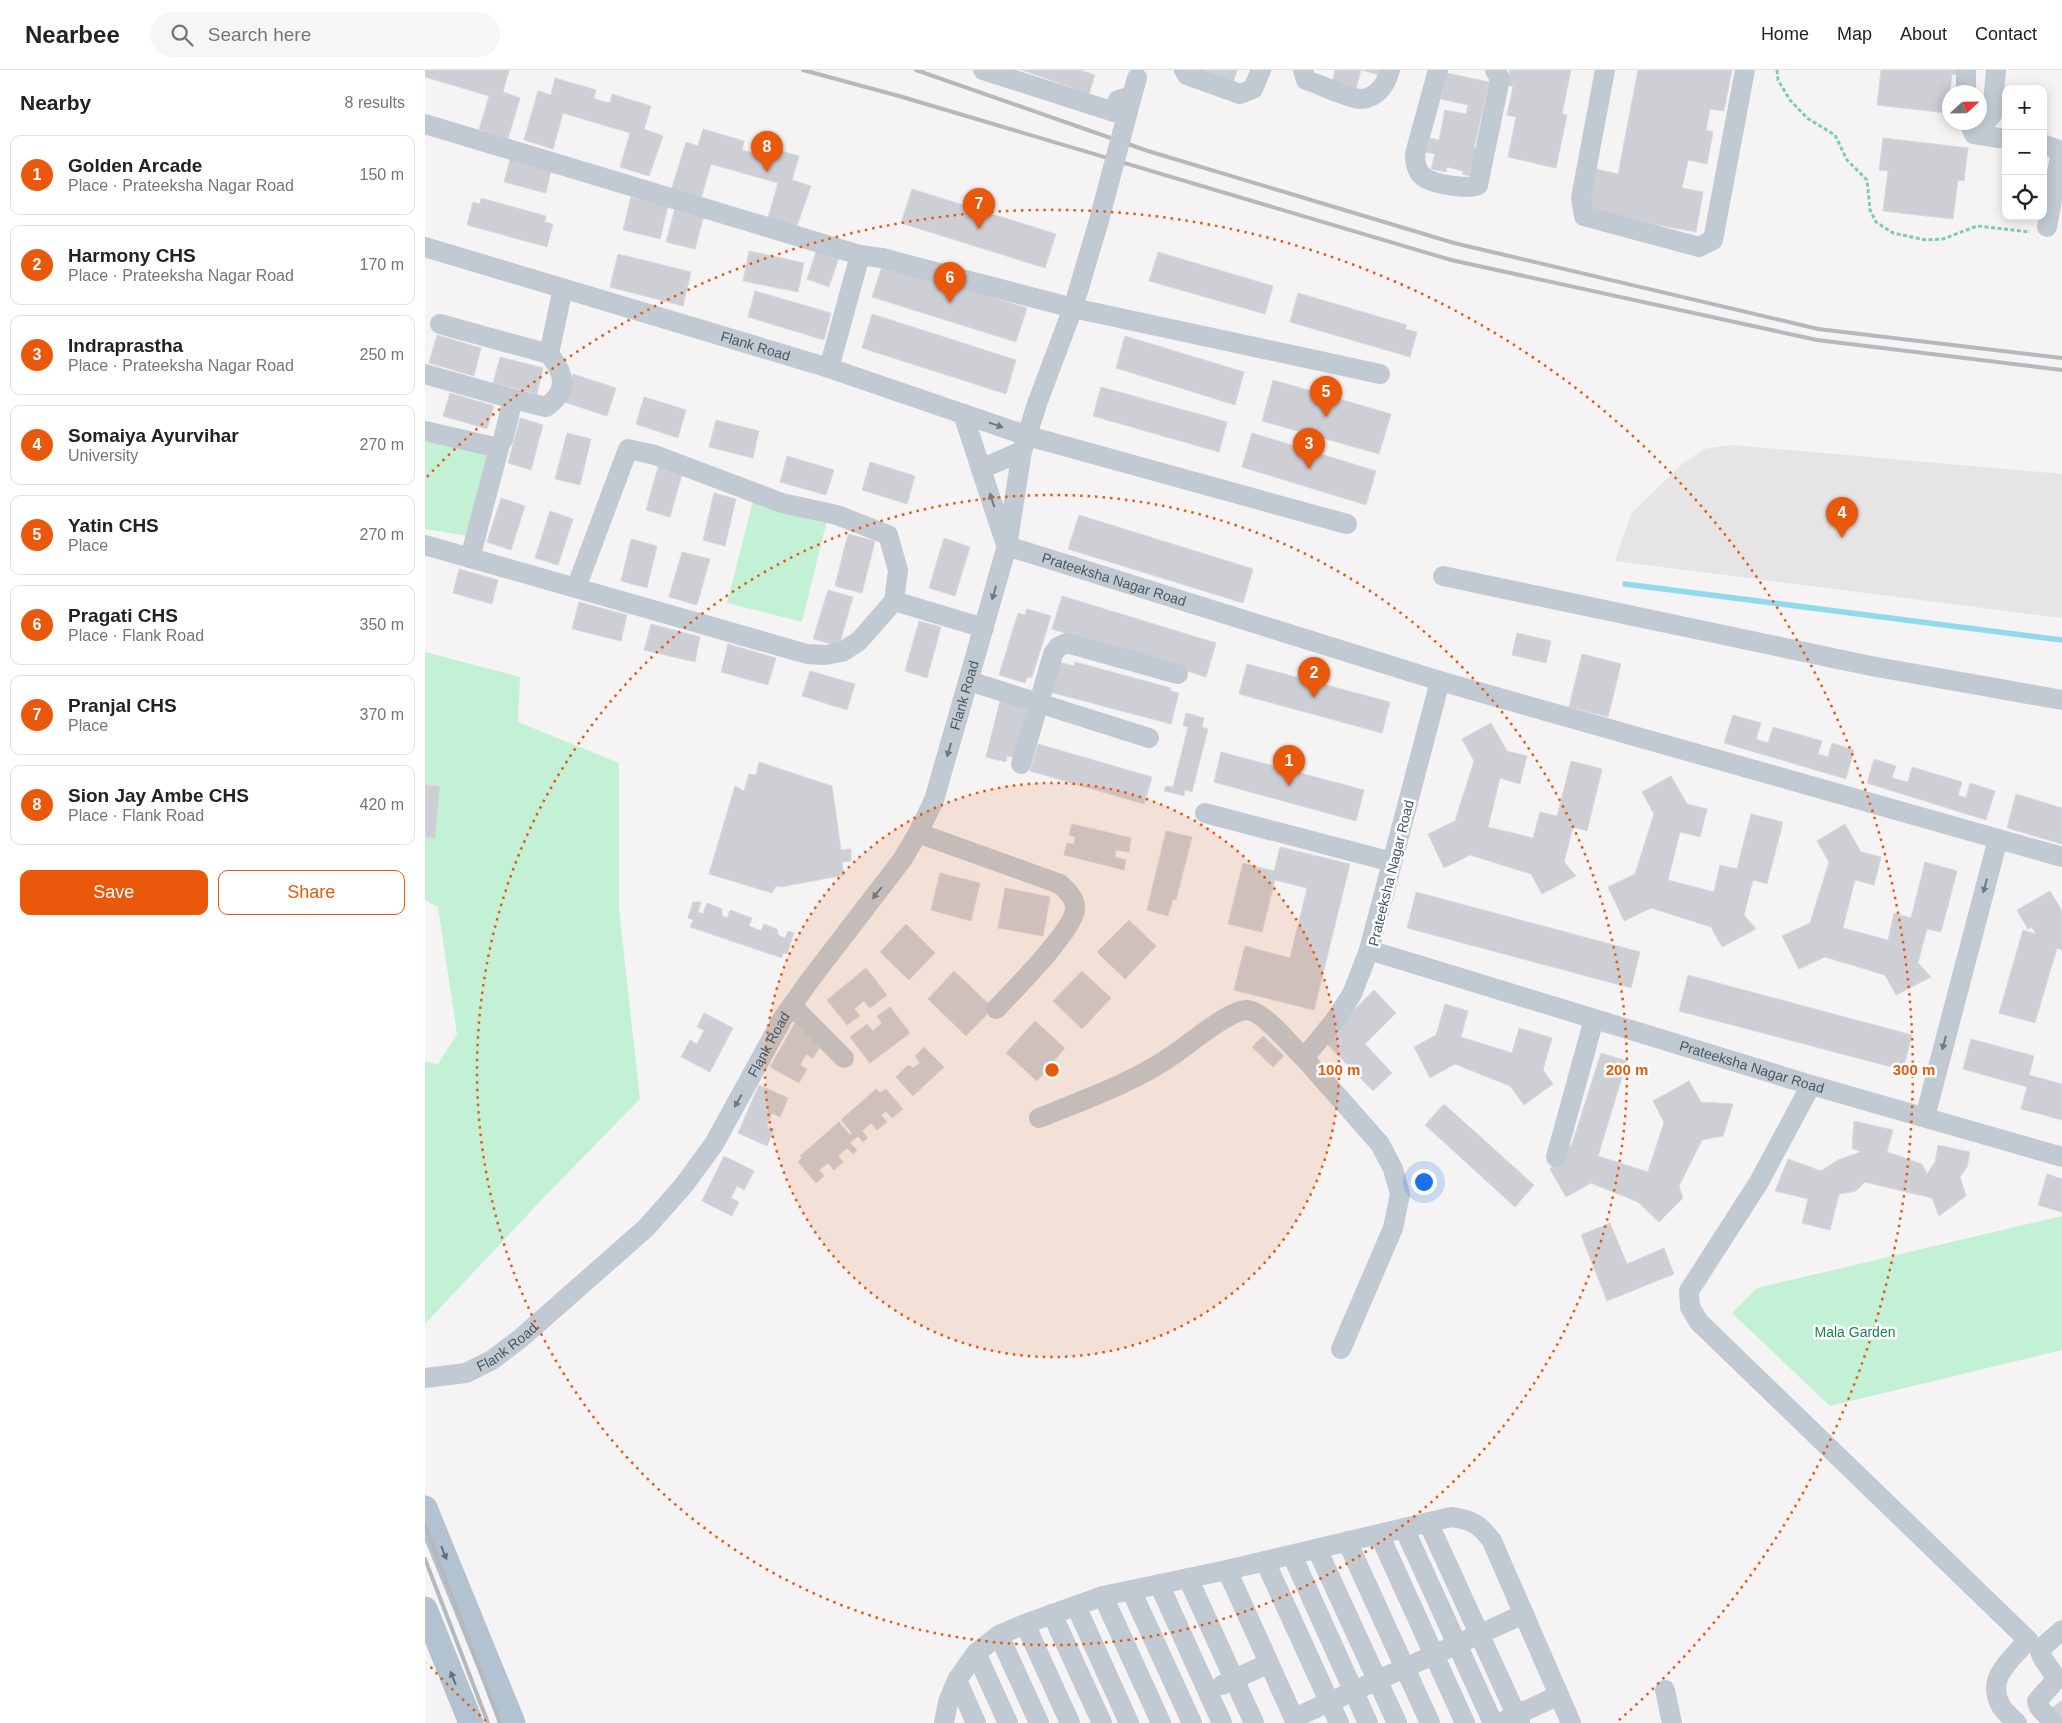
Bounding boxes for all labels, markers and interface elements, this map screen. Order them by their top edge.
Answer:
search box [150,12,500,57]
text: Nearbee [25,21,120,48]
icon: search [168,21,196,49]
text: Search here [208,24,311,45]
text: Home [1761,24,1809,44]
text: Map [1837,24,1872,44]
text: About [1900,24,1947,44]
text: Contact [1975,24,2037,44]
north arrow [1942,85,1987,130]
map controls [2002,85,2047,220]
button: + [2002,85,2047,130]
text: Nearby [20,91,91,114]
text: 8 results [345,94,405,111]
button: − [2002,130,2047,175]
pin: 8 [751,131,783,172]
text: Golden Arcade [68,155,202,176]
text: 1 [33,166,41,183]
text: 150 m [360,166,404,183]
button: locate [2002,175,2047,220]
text: Place · Prateeksha Nagar Road [68,177,294,194]
pin: 7 [963,188,995,229]
text: Harmony CHS [68,245,196,266]
text: 2 [33,256,41,273]
text: 170 m [360,256,404,273]
pin: 6 [934,262,966,303]
text: Place · Prateeksha Nagar Road [68,267,294,284]
street label: Flank Road [719,328,792,364]
text: Indraprastha [68,335,183,356]
text: 3 [33,346,41,363]
text: 250 m [360,346,404,363]
text: Place · Prateeksha Nagar Road [68,357,294,374]
pin: 5 [1310,376,1342,417]
one-way arrow [989,421,1004,429]
text: Somaiya Ayurvihar [68,425,239,446]
pin: 3 [1293,428,1325,469]
text: 4 [33,436,41,453]
text: 270 m [360,436,404,453]
text: University [68,447,138,464]
one-way arrow [987,493,995,508]
pin: 4 [1826,497,1858,538]
text: Yatin CHS [68,515,159,536]
text: 5 [33,526,41,543]
text: 270 m [360,526,404,543]
text: Place [68,537,108,554]
street label: Prateeksha Nagar Road [1040,549,1188,609]
one-way arrow [989,586,997,601]
text: Pragati CHS [68,605,178,626]
text: 6 [33,616,41,633]
text: 350 m [360,616,404,633]
text: Place · Flank Road [68,627,204,644]
pin: 2 [1298,657,1330,698]
street label: Flank Road [947,659,982,732]
text: Pranjal CHS [68,695,177,716]
text: 7 [33,706,41,723]
text: 370 m [360,706,404,723]
text: Place [68,717,108,734]
one-way arrow [945,742,953,757]
pin: 1 [1273,745,1305,786]
text: Sion Jay Ambe CHS [68,785,249,806]
text: 8 [33,796,41,813]
text: 420 m [360,796,404,813]
street label: Prateeksha Nagar Road [1365,798,1417,948]
text: Place · Flank Road [68,807,204,824]
button: Save [20,870,208,915]
button: Share [218,870,405,915]
one-way arrow [1981,879,1989,894]
one-way arrow [871,886,882,899]
street label: Flank Road [744,1009,793,1080]
one-way arrow [1940,1036,1948,1051]
street label: Prateeksha Nagar Road [1678,1037,1826,1096]
centre of rings [1043,1061,1061,1079]
text: 100 m [1318,1061,1360,1078]
text: 200 m [1606,1061,1648,1078]
text: 300 m [1893,1061,1935,1078]
one-way arrow [734,1093,742,1108]
your location [1411,1169,1437,1195]
street label: Flank Road [474,1319,541,1374]
park label: Mala Garden [1815,1324,1895,1340]
one-way arrow [440,1546,448,1560]
one-way arrow [449,1670,457,1685]

